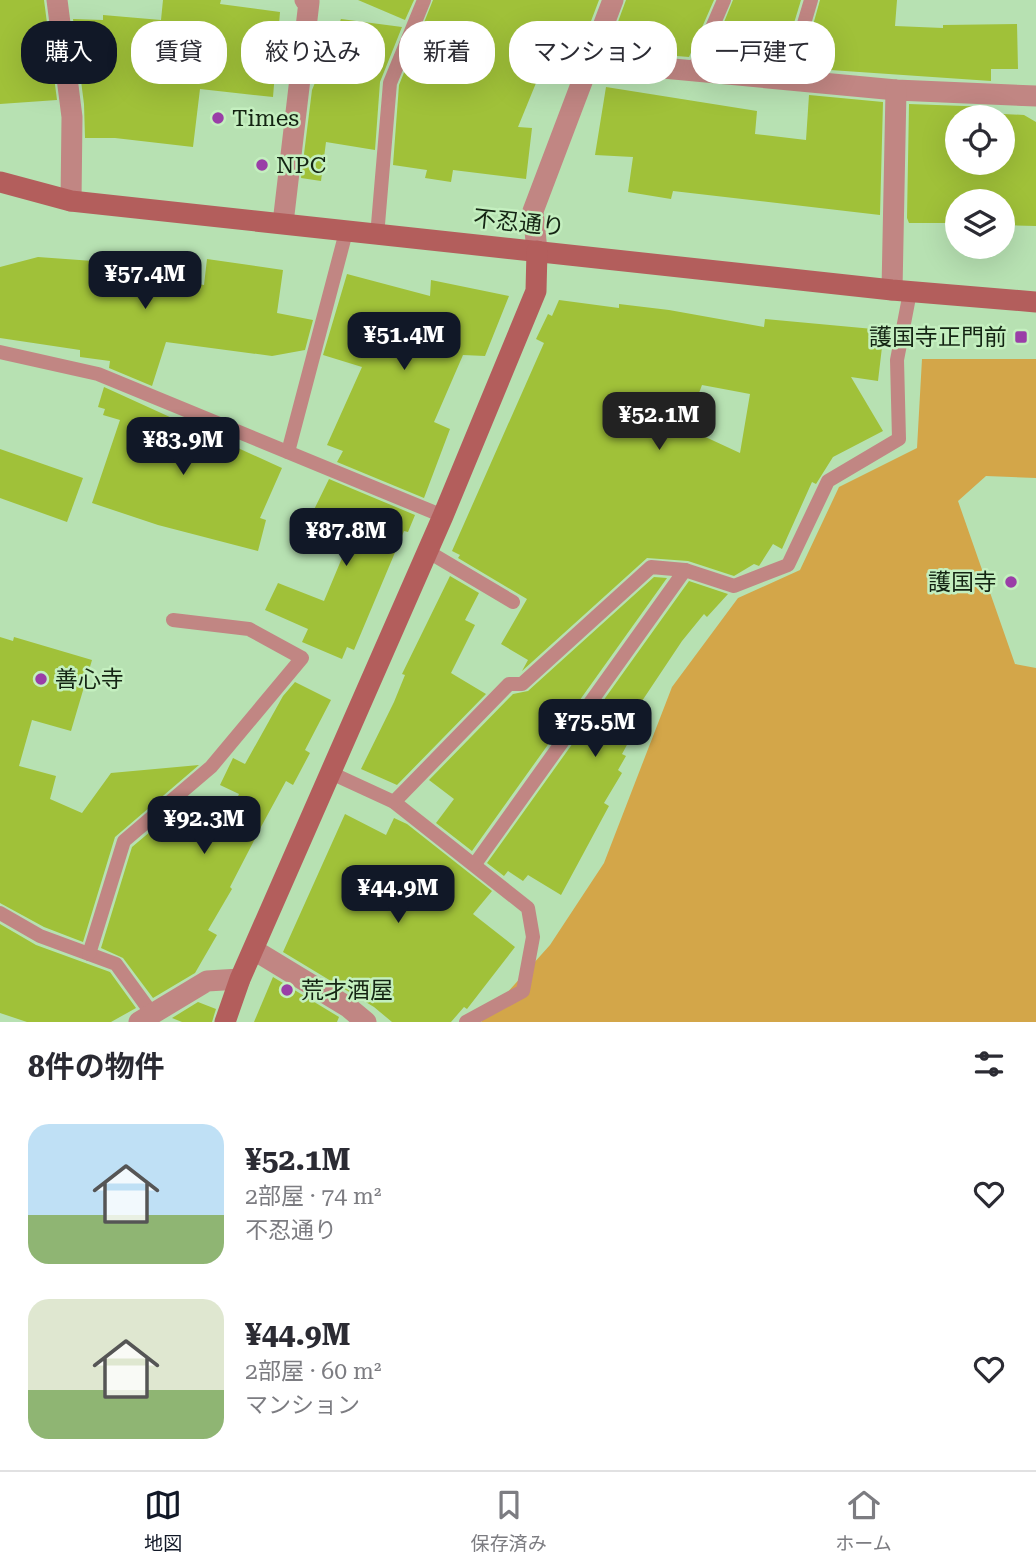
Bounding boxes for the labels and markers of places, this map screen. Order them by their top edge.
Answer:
place label: Times [232,105,299,132]
marker: Times [210,110,226,126]
place label: NPC [276,152,326,179]
marker: NPC [254,157,270,173]
pin: ¥57.4M [88,252,202,311]
pin: ¥51.4M [347,312,461,372]
place label: 護国寺正門前 [869,324,1007,351]
marker: 護国寺正門前 [1013,329,1029,345]
pin: ¥52.1M [602,392,716,452]
pin: ¥83.9M [126,418,240,477]
pin: ¥87.8M [289,508,403,568]
place label: 護国寺 [928,569,997,596]
marker: 護国寺 [1003,574,1019,590]
place label: 善心寺 [55,666,124,693]
marker: 善心寺 [33,671,49,687]
pin: ¥75.5M [538,700,652,759]
pin: ¥92.3M [147,796,261,856]
pin: ¥44.9M [341,866,455,925]
place label: 荒才酒屋 [301,977,393,1004]
marker: 荒才酒屋 [279,982,295,998]

